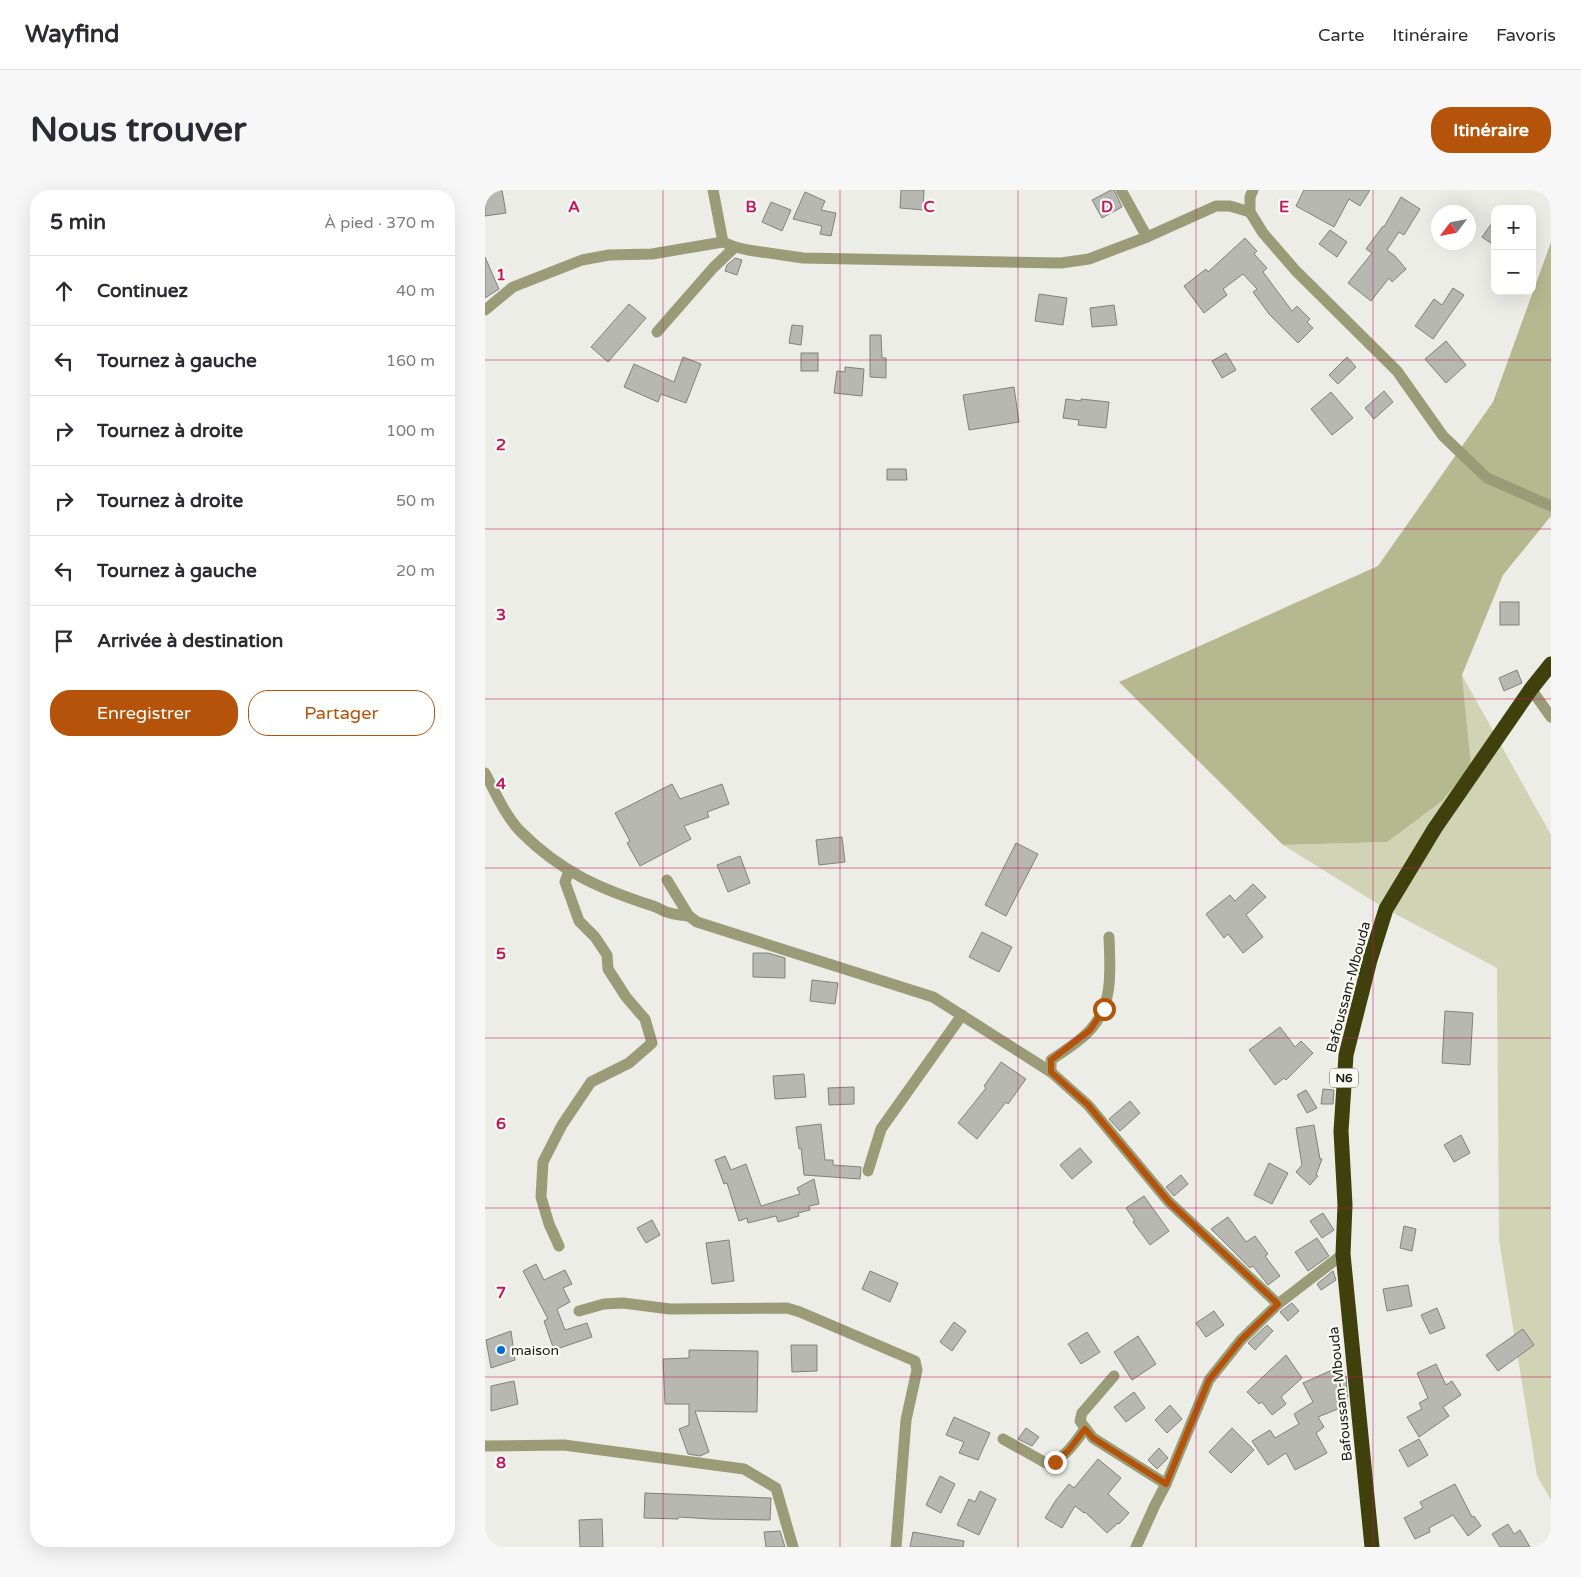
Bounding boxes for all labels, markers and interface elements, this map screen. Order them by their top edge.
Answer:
text: Wayfind [25,20,120,49]
text: Carte [1318,24,1364,46]
text: Itinéraire [1392,24,1468,46]
text: Favoris [1496,24,1556,46]
button: Itinéraire [1431,107,1551,153]
text: Nous trouver [30,109,246,151]
text: A [568,197,580,217]
text: B [745,197,757,217]
text: C [923,197,935,217]
text: D [1101,197,1113,217]
text: E [1279,197,1289,217]
north arrow [1431,205,1476,250]
map controls [1491,205,1536,295]
button: + [1491,205,1536,250]
text: 5 min [50,210,106,235]
text: À pied · 370 m [324,213,435,233]
button: − [1491,250,1536,295]
text: 1 [496,265,506,285]
icon: ahead [50,277,78,305]
text: Continuez [97,280,188,302]
text: 40 m [396,281,435,301]
icon: left [50,347,78,375]
text: Tournez à gauche [97,350,257,372]
text: 160 m [386,351,435,371]
icon: right [50,417,78,445]
text: Tournez à droite [97,420,243,442]
text: 100 m [386,421,435,441]
text: 2 [496,435,506,455]
icon: right [50,487,78,515]
text: Tournez à droite [97,490,243,512]
text: 50 m [396,491,435,511]
icon: left [50,557,78,585]
text: Tournez à gauche [97,560,257,582]
text: 20 m [396,561,435,581]
text: 3 [496,605,506,625]
icon: arrive [50,627,78,655]
text: Arrivée à destination [97,630,283,652]
button: Enregistrer [50,690,238,736]
button: Partager [248,690,435,736]
text: 4 [496,774,506,794]
street label: Bafoussam-Mbouda [1323,920,1374,1055]
text: 5 [496,944,506,964]
route start [1093,998,1116,1021]
road number: N6 [1330,1068,1358,1088]
text: 6 [496,1114,506,1134]
text: 7 [496,1283,506,1303]
street label: Bafoussam-Mbouda [1325,1326,1356,1462]
place label: maison [511,1342,559,1359]
marker: maison [495,1344,507,1356]
route end [1044,1451,1067,1474]
text: 8 [496,1453,506,1473]

